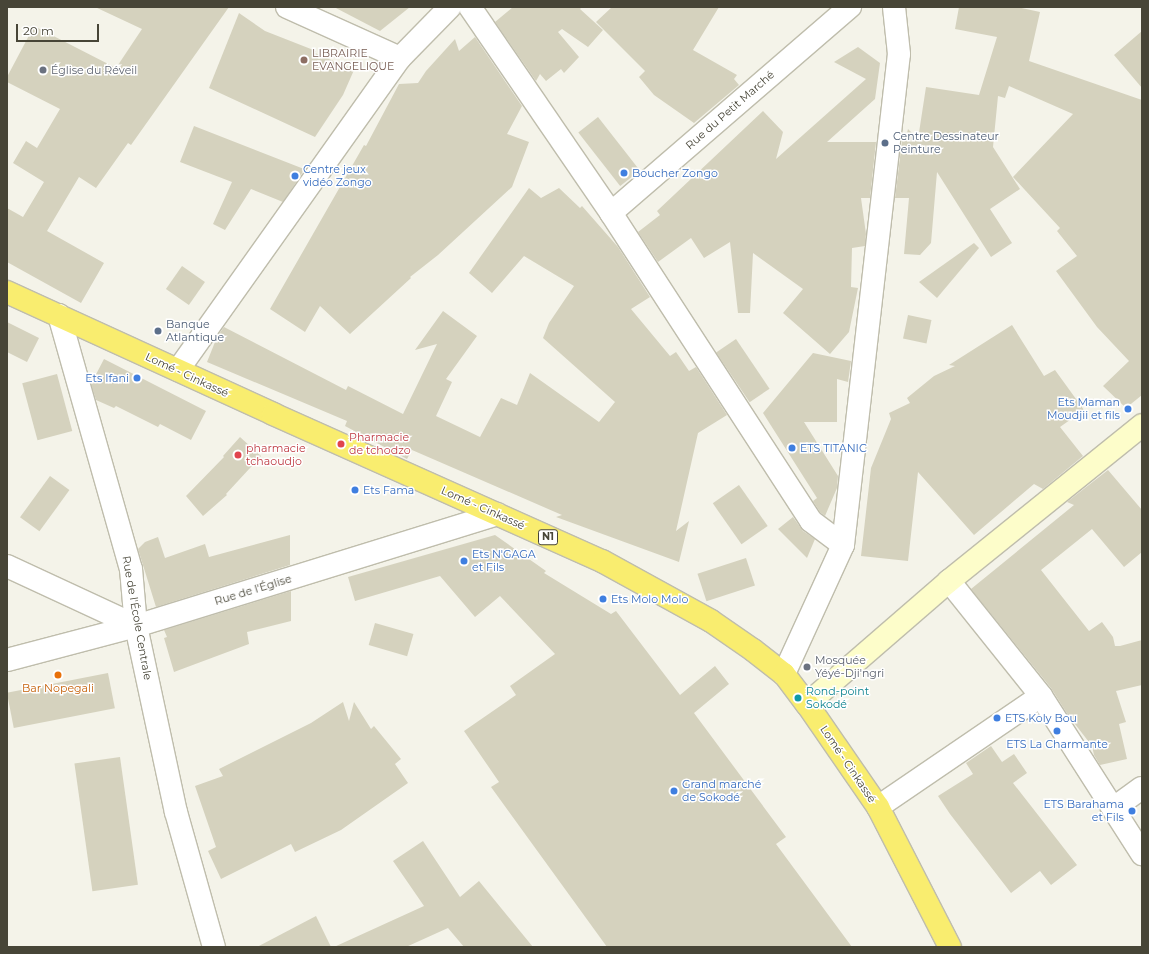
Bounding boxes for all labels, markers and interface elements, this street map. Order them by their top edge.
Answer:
scale bar [18,16,101,42]
text: 20 m [23,23,54,38]
place label: LIBRAIRIE EVANGELIQUE [312,47,394,73]
marker: LIBRAIRIE EVANGELIQUE [299,55,309,65]
place label: Église du Réveil [51,63,137,77]
marker: Église du Réveil [38,65,48,75]
street label: Rue du Petit Marché [683,68,777,152]
place label: Centre Dessinateur Peinture [893,130,999,156]
marker: Centre Dessinateur Peinture [880,138,890,148]
place label: Centre jeux vidéo Zongo [303,163,372,189]
place label: Boucher Zongo [632,166,718,180]
marker: Boucher Zongo [619,168,629,178]
marker: Centre jeux vidéo Zongo [290,171,300,181]
place label: Banque Atlantique [166,318,224,344]
marker: Banque Atlantique [153,326,163,336]
street label: Lomé - Cinkassé [143,350,231,400]
place label: Ets Ifani [85,371,129,385]
marker: Ets Ifani [132,373,142,383]
place label: Ets Maman Moudjii et fils [1047,396,1120,422]
marker: Ets Maman Moudjii et fils [1123,404,1133,414]
place label: Pharmacie de tchodzo [349,431,411,457]
marker: Pharmacie de tchodzo [336,439,346,449]
place label: ETS TITANIC [800,441,867,455]
place label: pharmacie tchaoudjo [246,442,306,468]
marker: ETS TITANIC [787,443,797,453]
marker: pharmacie tchaoudjo [233,450,243,460]
place label: Ets Fama [363,483,414,497]
street label: Lomé - Cinkassé [439,484,527,532]
marker: Ets Fama [350,485,360,495]
road number: N1 [538,529,558,545]
place label: Ets N'GAGA et Fils [472,548,536,574]
street label: Rue de l'École Centrale [120,555,154,681]
marker: Ets N'GAGA et Fils [459,556,469,566]
street label: Rue de l'Église [213,572,293,608]
place label: Ets Molo Molo [611,592,688,606]
marker: Ets Molo Molo [598,594,608,604]
place label: Mosquée Yéyé-Dji'ngri [815,654,884,680]
marker: Mosquée Yéyé-Dji'ngri [802,662,812,672]
marker: Bar Nopegali [53,670,63,680]
place label: Bar Nopegali [22,681,94,695]
place label: Rond-point Sokodé [806,685,869,711]
marker: Rond-point Sokodé [793,693,803,703]
place label: ETS Koly Bou [1005,711,1077,725]
marker: ETS Koly Bou [992,713,1002,723]
street label: Lomé - Cinkassé [817,723,879,805]
marker: ETS La Charmante [1052,726,1062,736]
place label: ETS La Charmante [1006,737,1108,751]
place label: Grand marché de Sokodé [682,778,761,804]
marker: Grand marché de Sokodé [669,786,679,796]
place label: ETS Barahama et Fils [1043,798,1124,824]
marker: ETS Barahama et Fils [1127,806,1137,816]

